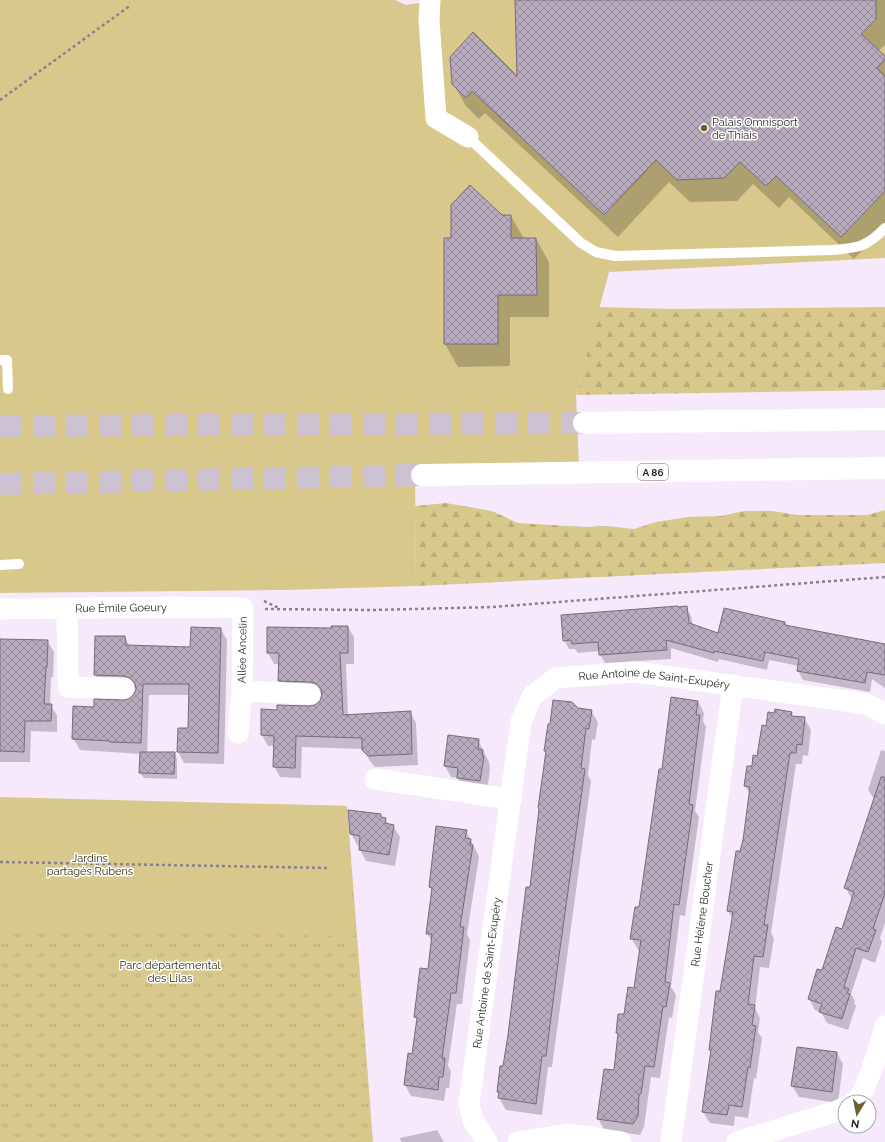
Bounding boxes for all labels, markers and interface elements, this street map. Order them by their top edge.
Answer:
place label: Palais Omnisport de Thiais [712,116,798,142]
marker: Palais Omnisport de Thiais [699,123,709,133]
road number: A 86 [638,464,668,480]
street label: Rue Émile Goeury [75,601,167,615]
street label: Allée Ancelin [235,616,250,684]
street label: Rue Antoine de Saint-Exupéry [578,666,731,692]
park label: Jardins partagés Rubens [47,852,133,878]
street label: Rue Hélène Boucher [689,861,716,967]
street label: Rue Antoine de Saint-Exupéry [471,896,504,1049]
park label: Parc départemental des Lilas [120,959,220,985]
north arrow [837,1094,877,1134]
text: N [850,1116,861,1130]

